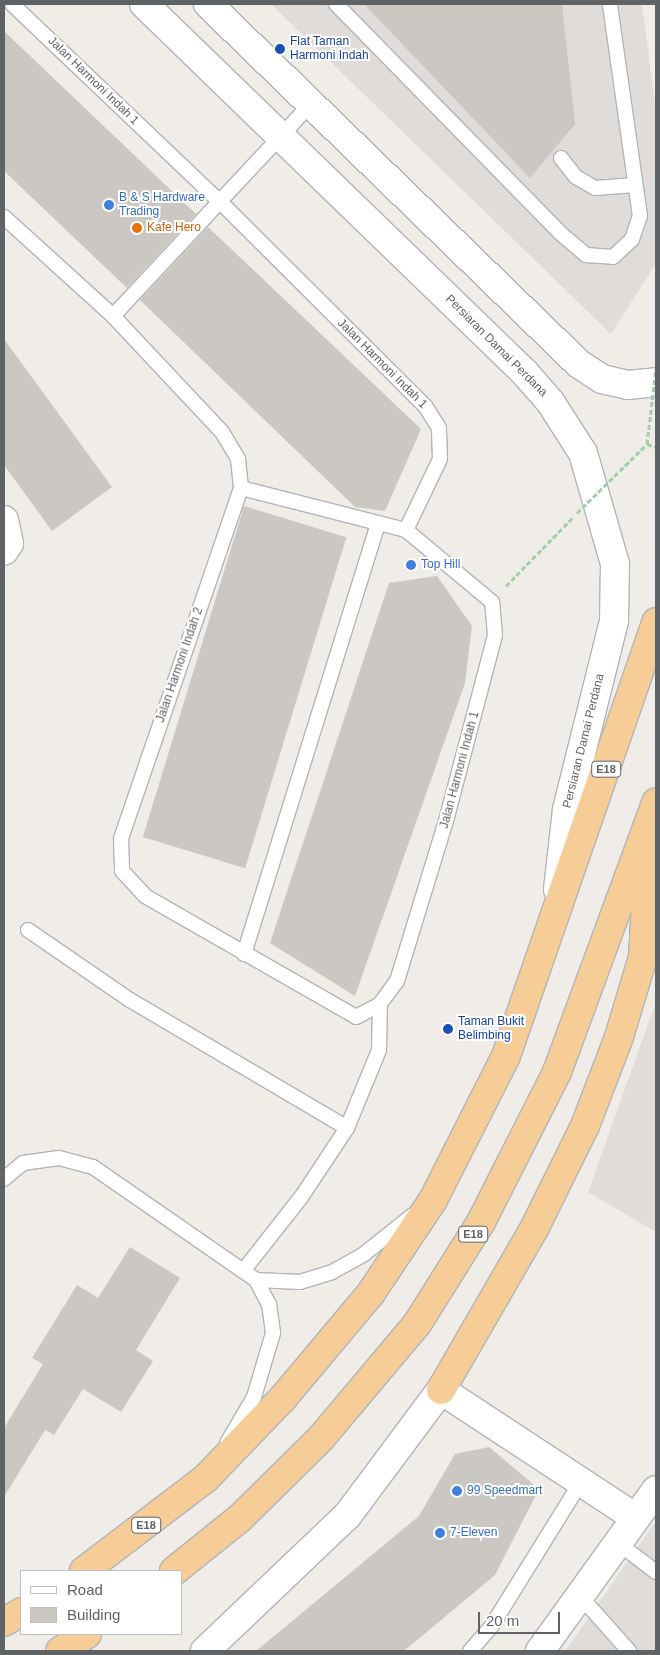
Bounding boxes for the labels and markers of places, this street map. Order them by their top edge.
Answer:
place label: Flat Taman Harmoni Indah [290,35,369,63]
marker: Flat Taman Harmoni Indah [274,43,286,55]
place label: B & S Hardware Trading [119,191,205,219]
marker: B & S Hardware Trading [103,199,115,211]
place label: Kafe Hero [147,221,201,235]
marker: Kafe Hero [131,222,143,234]
place label: Top Hill [421,558,460,572]
marker: Top Hill [405,559,417,571]
place label: Taman Bukit Belimbing [458,1015,524,1043]
marker: Taman Bukit Belimbing [442,1023,454,1035]
place label: 99 Speedmart [467,1484,542,1498]
marker: 99 Speedmart [451,1485,463,1497]
place label: 7-Eleven [450,1526,497,1540]
marker: 7-Eleven [434,1527,446,1539]

